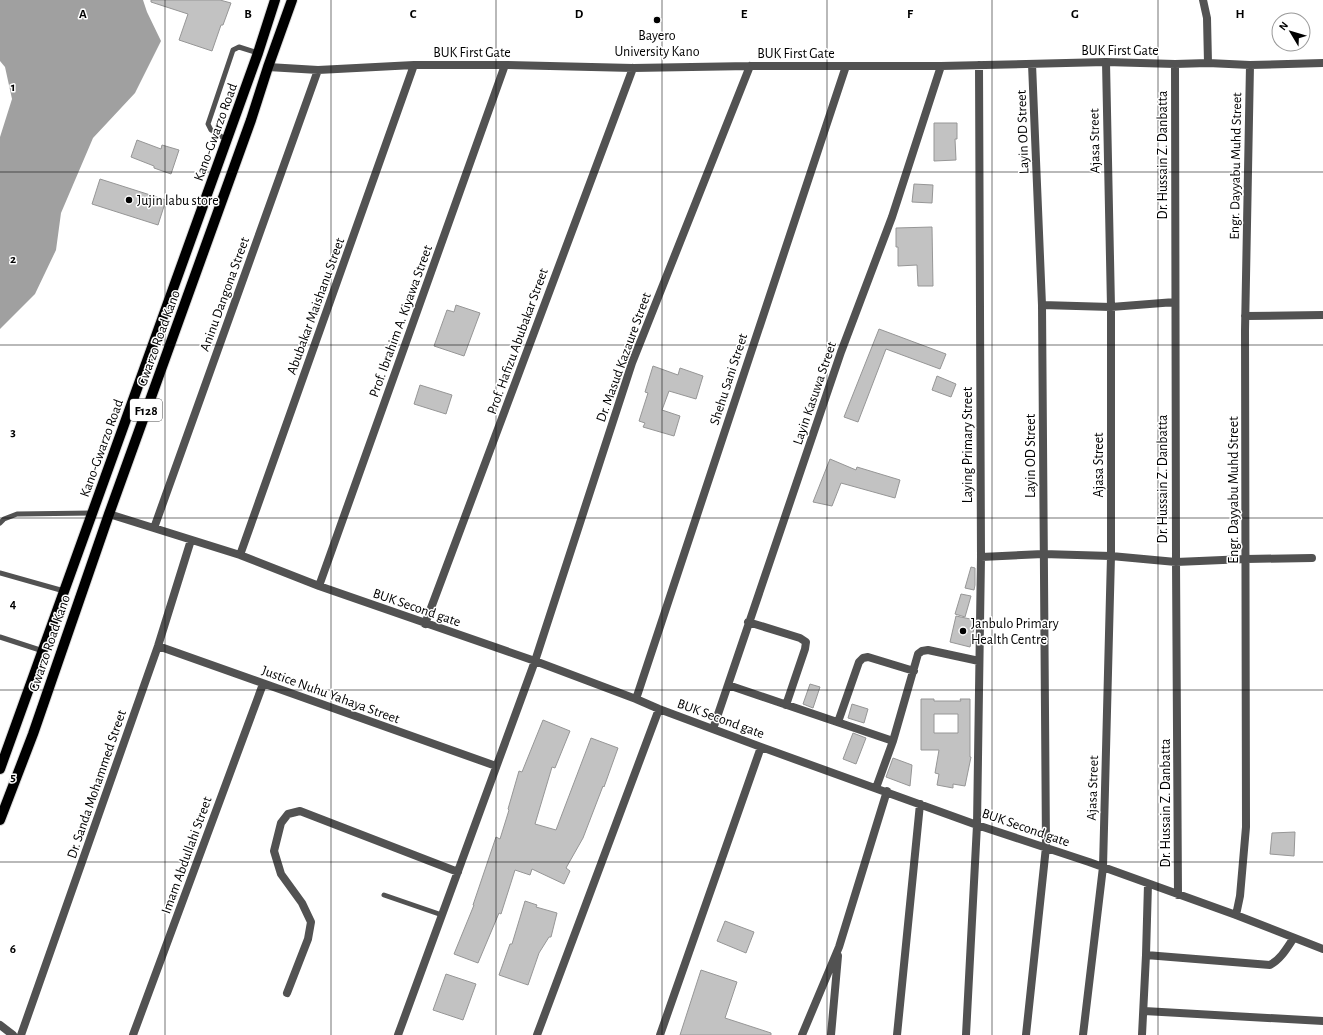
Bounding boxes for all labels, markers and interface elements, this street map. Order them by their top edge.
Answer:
text: A [79,8,87,21]
text: B [244,8,252,21]
text: C [410,8,417,21]
text: D [575,8,584,21]
text: E [741,8,748,21]
text: F [907,8,914,21]
text: G [1071,8,1079,21]
text: H [1235,8,1245,21]
north arrow [1271,12,1311,52]
marker: Bayero University Kano [652,15,662,25]
text: N [1277,20,1290,33]
place label: Bayero University Kano [614,29,700,59]
street label: BUK First Gate [1081,44,1159,58]
street label: BUK First Gate [433,46,511,60]
street label: BUK First Gate [757,47,835,61]
text: 1 [11,81,15,94]
street label: Kano-Gwarzo Road [192,82,240,183]
street label: Layin OD Street [1015,89,1031,174]
street label: Dr. Hussain Z. Danbatta [1156,90,1170,219]
street label: Engr. Dayyabu Muhd Street [1228,92,1244,240]
street label: Ajasa Street [1087,108,1103,174]
place label: Jujin labu store [137,194,219,208]
marker: Jujin labu store [124,195,134,205]
street label: Aninu Dangona Street [198,235,252,353]
street label: Abubakar Maishanu Street [285,236,347,377]
street label: Prof. Ibrahim A. Kiyawa Street [367,243,435,399]
text: 2 [10,253,16,266]
street label: Prof. Hafizu Abubakar Street [485,266,551,416]
street label: Gwarzo Road Kano [135,288,183,388]
street label: Dr. Masud Kazaure Street [594,290,654,424]
street label: Shehu Sani Street [708,331,751,427]
street label: Layin Kasuwa Street [791,339,839,447]
street label: Laying Primary Street [961,386,975,503]
street label: Kano-Gwarzo Road [78,398,126,499]
road number: F128 [130,399,162,421]
street label: Layin OD Street [1024,413,1038,498]
street label: Dr. Hussain Z. Danbatta [1156,414,1170,543]
street label: Engr. Dayyabu Muhd Street [1227,416,1241,564]
text: 3 [10,426,16,439]
street label: Ajasa Street [1092,432,1106,498]
street label: BUK Second gate [371,586,462,630]
street label: Gwarzo Road Kano [27,593,73,693]
text: 4 [10,598,17,611]
place label: Janbulo Primary Health Centre [971,617,1059,647]
marker: Janbulo Primary Health Centre [958,626,968,636]
street label: Justice Nuhu Yahaya Street [260,663,402,727]
street label: BUK Second gate [675,697,766,741]
street label: Dr. Sanda Mohammed Street [65,708,129,860]
street label: Dr. Hussain Z. Danbatta [1159,738,1173,867]
street label: Ajasa Street [1085,755,1101,821]
text: 5 [10,771,16,784]
street label: Imam Abdullahi Street [159,794,215,916]
street label: BUK Second gate [980,806,1071,850]
text: 6 [10,943,16,956]

